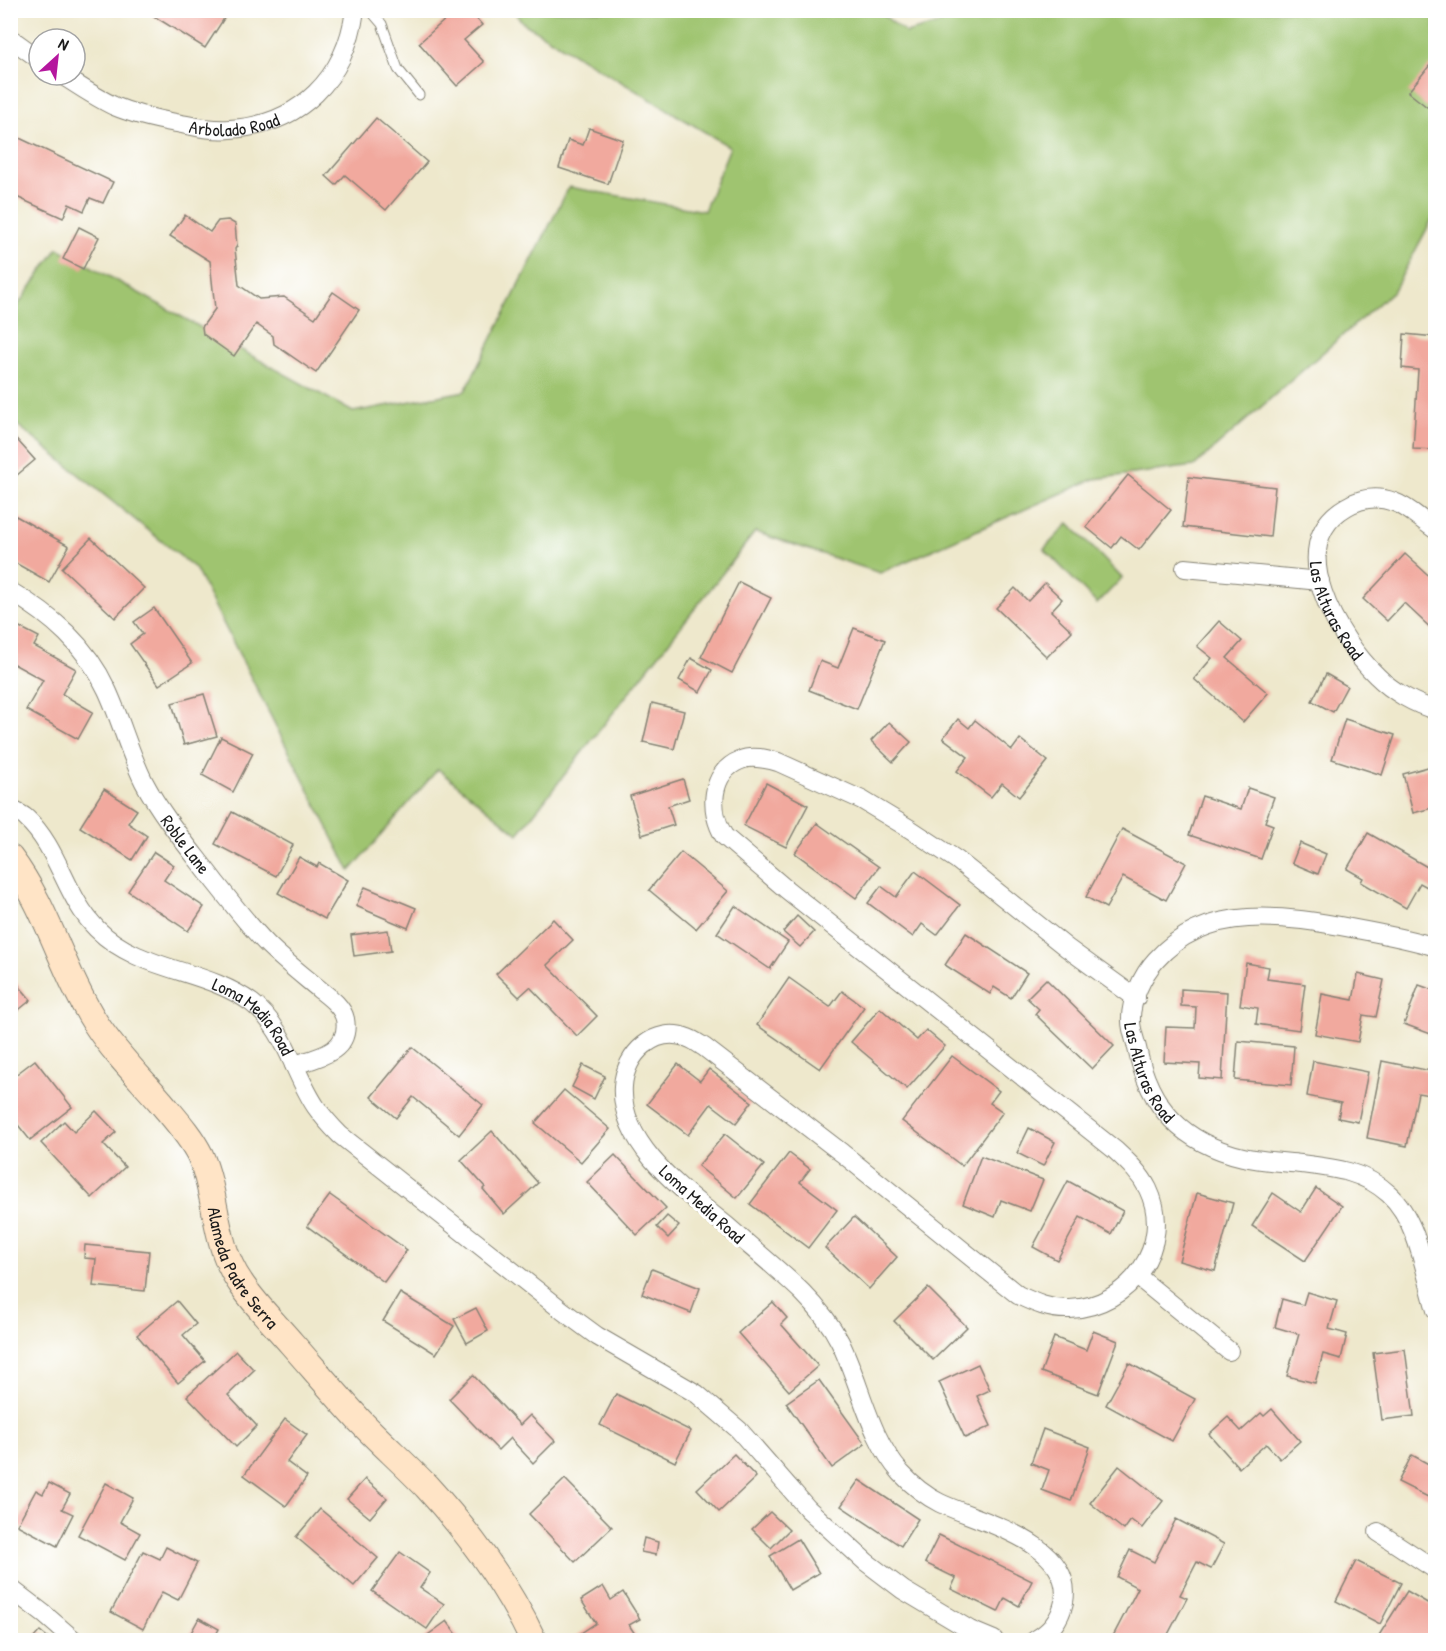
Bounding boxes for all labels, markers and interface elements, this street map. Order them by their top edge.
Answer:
north arrow [27,27,87,87]
text: N [55,32,73,56]
street label: Arbolado Road [187,107,283,142]
street label: Las Alturas Road [1304,560,1370,665]
street label: Roble Lane [155,810,217,879]
street label: Loma Media Road [209,971,300,1059]
street label: Las Alturas Road [1119,1021,1181,1128]
street label: Loma Media Road [654,1159,750,1249]
street label: Alameda Padre Serra [202,1205,285,1334]

